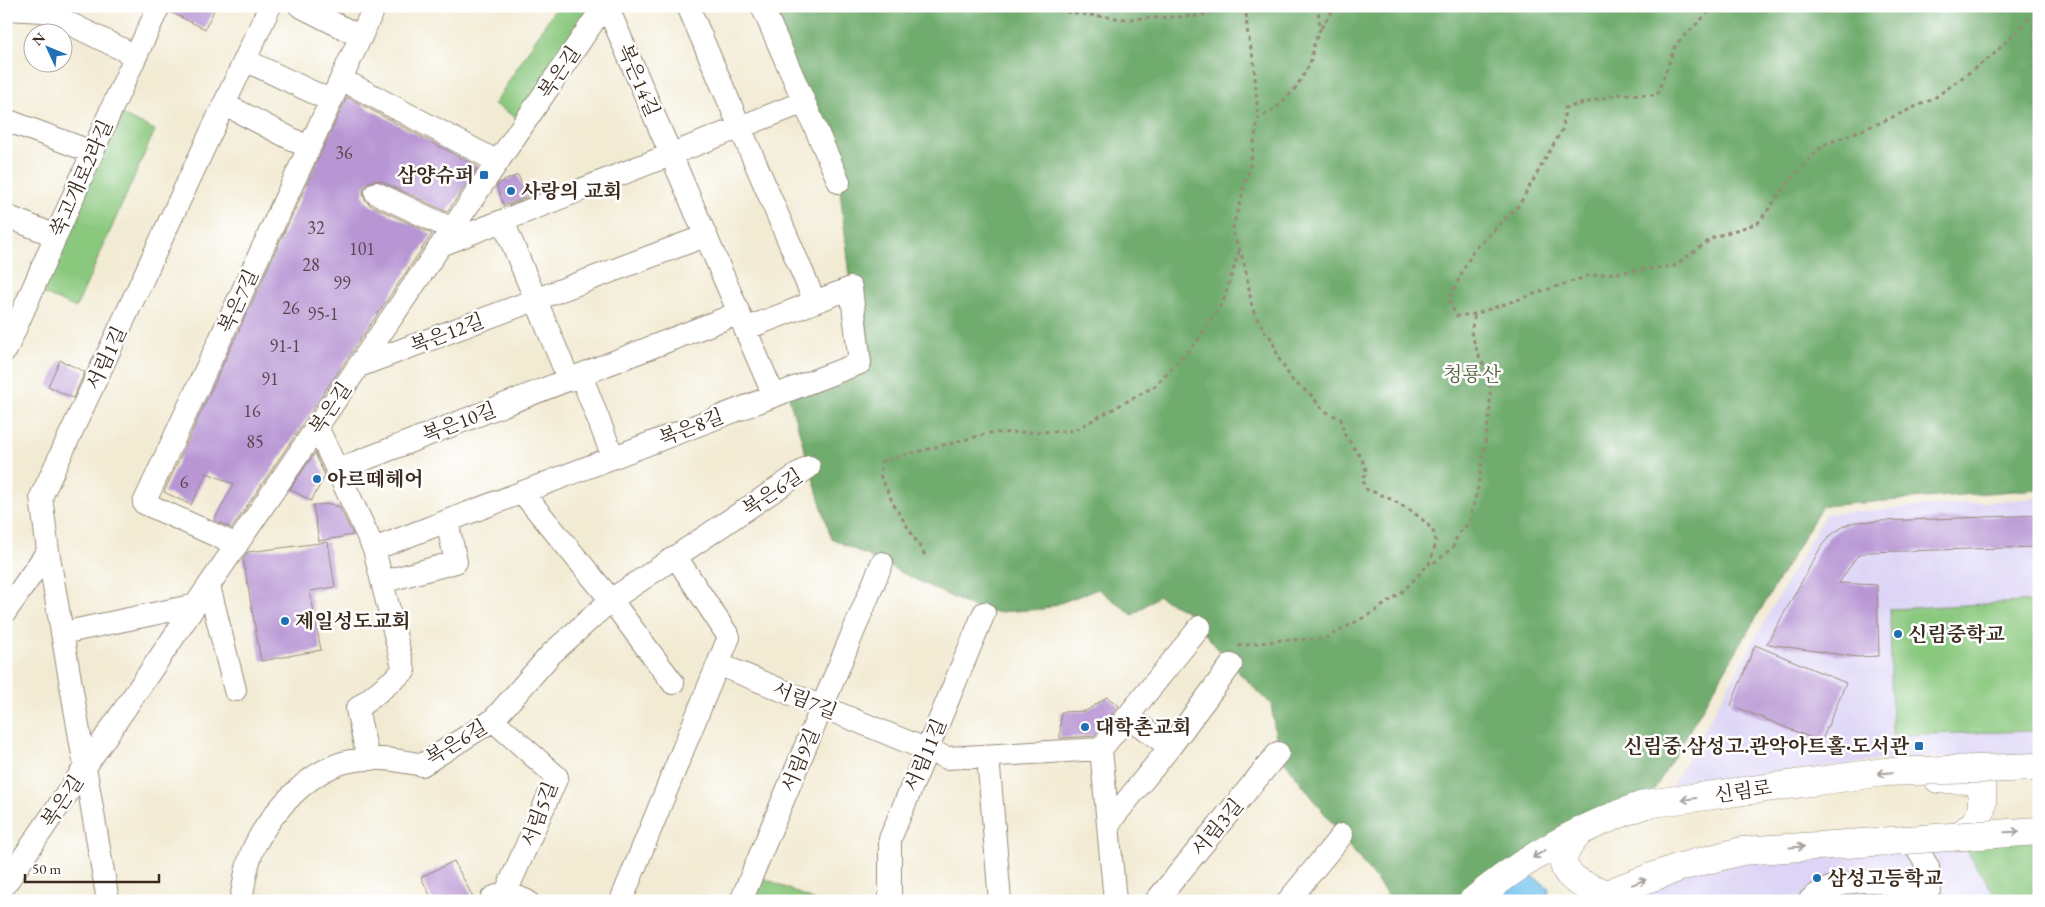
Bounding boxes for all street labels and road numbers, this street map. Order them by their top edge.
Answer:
street label: 복은14길 [612,39,666,121]
street label: 복은길 [532,41,586,103]
street label: 쑥고개로2라길 [44,115,118,241]
street label: 복은7길 [212,265,264,337]
street label: 복은12길 [406,307,488,359]
street label: 서림1길 [80,322,132,394]
street label: 복은길 [303,377,357,439]
street label: 복은10길 [418,396,500,448]
street label: 복은8길 [655,403,727,451]
street label: 복은6길 [737,462,807,522]
street label: 서림7길 [769,675,841,725]
street label: 복은6길 [420,713,492,771]
street label: 서림11길 [898,714,952,796]
street label: 서림9길 [775,724,825,796]
street label: 복은길 [35,770,89,832]
street label: 신림로 [1712,774,1774,808]
street label: 서림5길 [515,778,563,850]
street label: 서림3길 [1185,793,1249,861]

